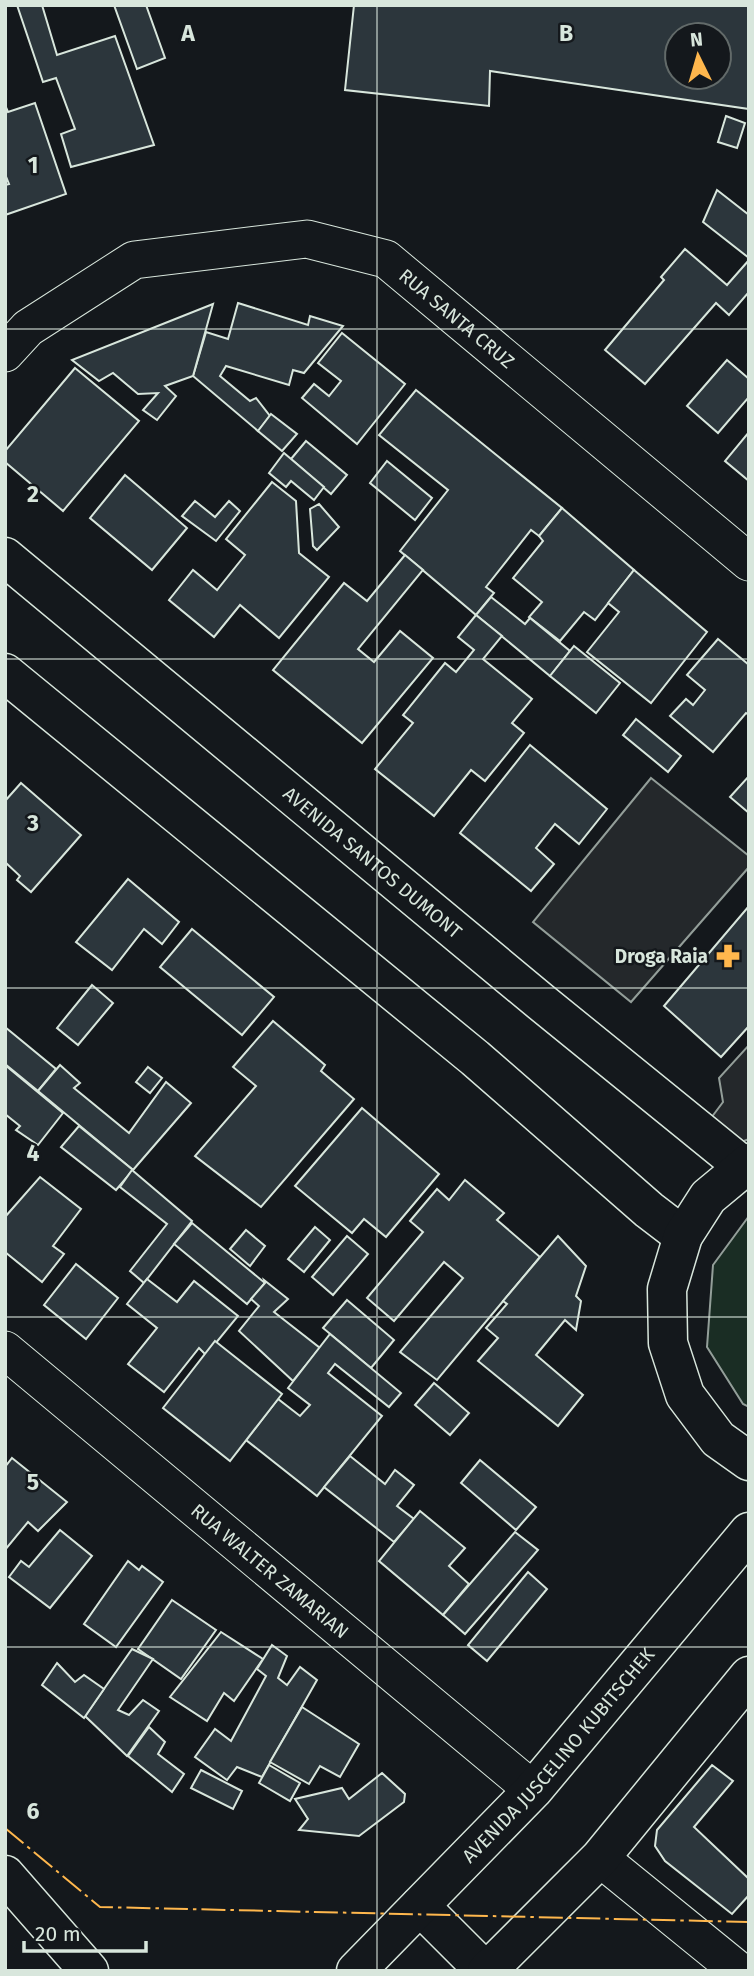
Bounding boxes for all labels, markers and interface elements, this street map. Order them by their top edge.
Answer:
text: A [180,19,195,47]
text: B [559,19,573,47]
north arrow [663,21,733,91]
text: N [689,28,704,52]
text: 1 [28,151,38,179]
street label: RUA SANTA CRUZ [395,264,519,373]
text: 2 [27,480,39,508]
street label: AVENIDA SANTOS DUMONT [279,782,467,943]
text: 3 [26,809,39,837]
pharmacy icon: Droga Raia [714,942,742,970]
place label: Droga Raia [615,945,708,968]
text: 4 [27,1139,40,1167]
text: 5 [27,1468,39,1496]
street label: RUA WALTER ZAMARIAN [187,1499,354,1643]
street label: AVENIDA JUSCELINO KUBITSCHEK [457,1642,659,1867]
text: 6 [27,1797,40,1825]
scale bar [24,1910,147,1954]
text: 20 m [35,1921,81,1947]

